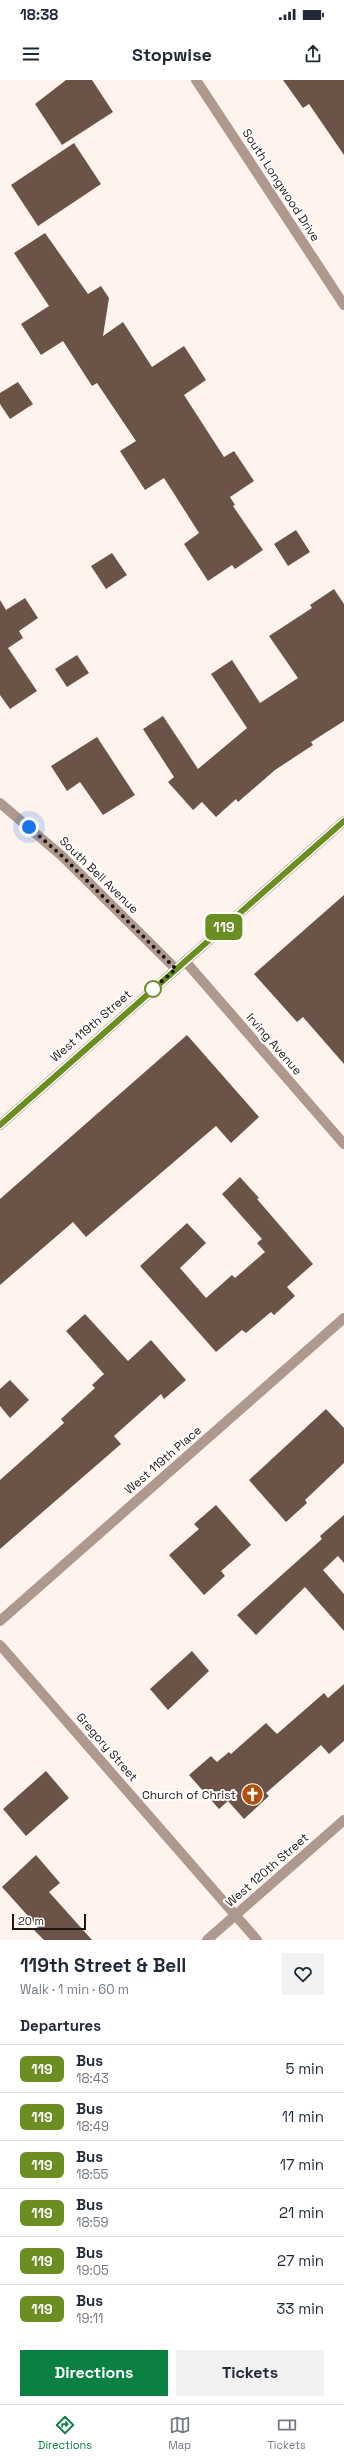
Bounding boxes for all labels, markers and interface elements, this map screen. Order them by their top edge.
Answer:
text: 18:38 [20,5,58,24]
icon: menu [20,43,42,65]
text: Stopwise [132,43,212,66]
icon: share [302,43,324,65]
street label: South Longwood Drive [239,126,323,244]
your location [19,817,39,837]
street label: South Bell Avenue [56,833,142,917]
line badge: 119 [201,914,247,940]
text: 119 [213,918,235,936]
unlabelled marker [144,980,162,998]
street label: West 119th Street [47,986,135,1066]
street label: Irving Avenue [243,1010,305,1078]
street label: West 119th Place [121,1422,205,1498]
street label: Gregory Street [73,1709,141,1785]
church icon: Church of Christ [239,1782,265,1808]
place label: Church of Christ [142,1787,236,1803]
street label: West 120th Street [222,1830,312,1910]
scale bar [12,1912,86,1931]
text: 20 m [18,1914,44,1928]
text: 119th Street & Bell [20,1953,186,1978]
button: heart [282,1953,324,1995]
text: Walk · 1 min · 60 m [20,1981,129,1998]
text: Departures [20,2016,101,2035]
text: Bus [76,2051,103,2070]
text: 5 min [285,2059,324,2078]
text: 119 [31,2060,53,2078]
text: 18:43 [76,2070,109,2087]
text: Bus [76,2099,103,2118]
text: 11 min [282,2107,324,2126]
text: 119 [31,2108,53,2126]
text: 18:49 [76,2118,109,2135]
text: Bus [76,2147,103,2166]
text: 17 min [280,2155,324,2174]
text: 119 [31,2156,53,2174]
text: 18:55 [76,2166,108,2183]
text: Bus [76,2195,103,2214]
text: 21 min [279,2203,324,2222]
text: 119 [31,2204,53,2222]
text: 18:59 [76,2214,109,2231]
text: Bus [76,2243,103,2262]
text: 27 min [277,2251,324,2270]
text: 119 [31,2252,53,2270]
text: 19:05 [76,2262,109,2279]
text: Bus [76,2291,103,2310]
text: 33 min [276,2299,324,2318]
text: 119 [31,2300,53,2318]
text: 19:11 [76,2310,104,2327]
button: Directions [20,2350,168,2396]
button: Tickets [176,2350,324,2396]
tab: Directions [38,2414,92,2452]
tab: Map [168,2414,191,2452]
tab: Tickets [267,2414,306,2452]

